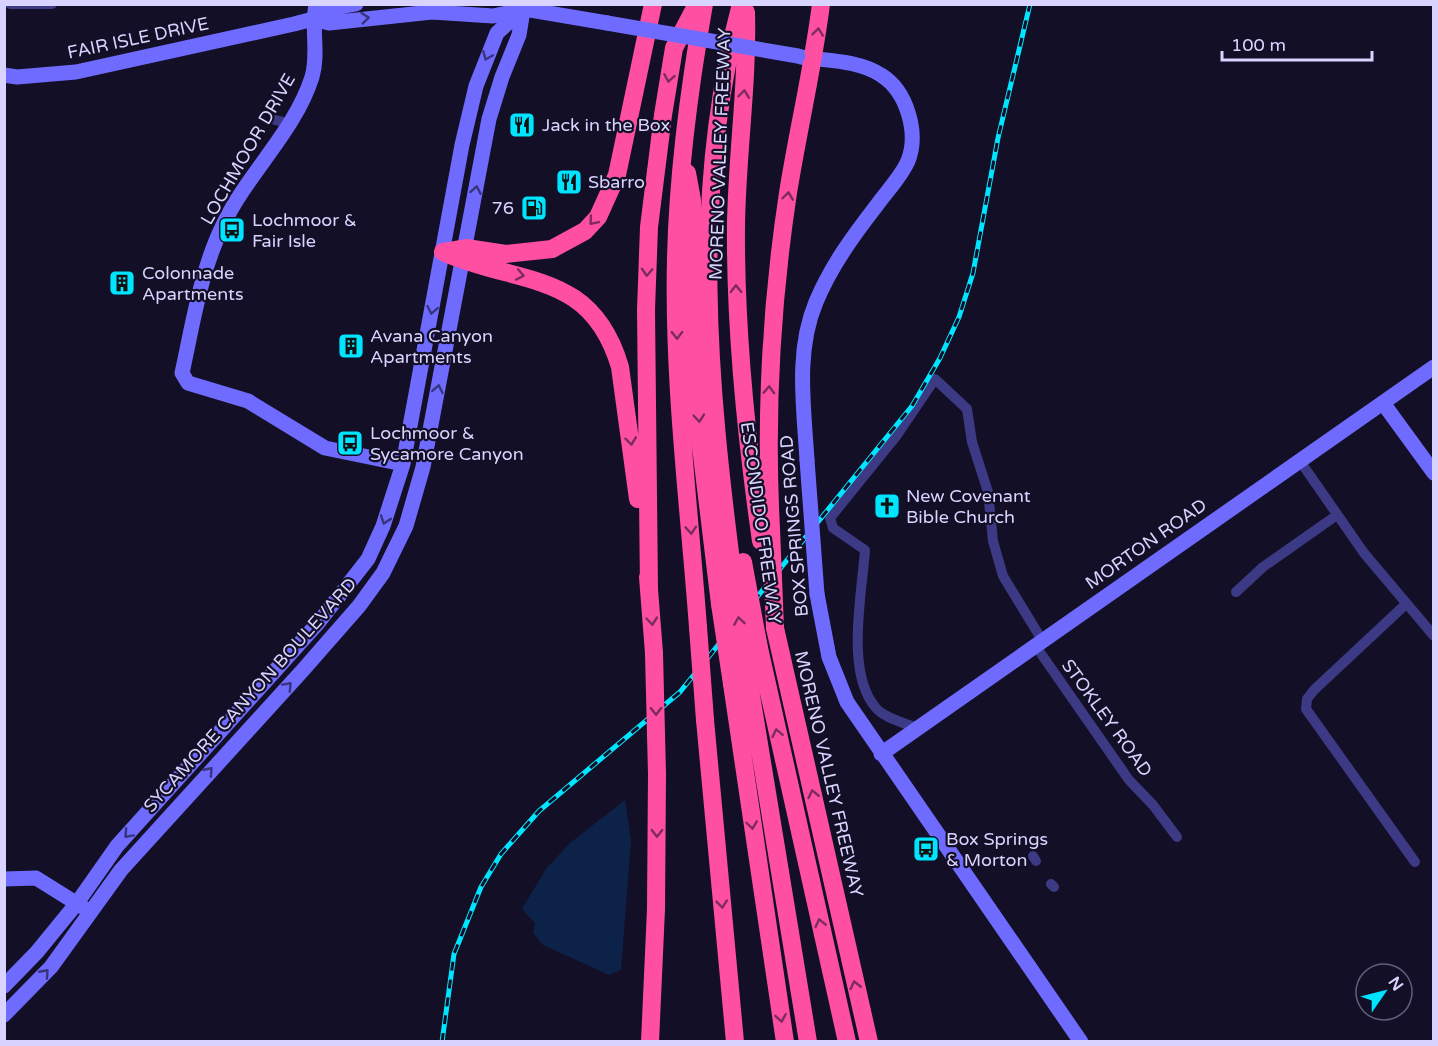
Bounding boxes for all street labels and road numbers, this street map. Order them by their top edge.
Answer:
street label: FAIR ISLE DRIVE [65,12,211,64]
street label: MORENO VALLEY FREEWAY [705,27,735,280]
street label: LOCHMOOR DRIVE [196,70,300,228]
street label: ESCONDIDO FREEWAY [736,420,786,626]
street label: BOX SPRINGS ROAD [775,434,813,618]
street label: MORTON ROAD [1081,494,1211,594]
street label: SYCAMORE CANYON BOULEVARD [139,573,361,817]
street label: MORENO VALLEY FREEWAY [790,649,868,900]
street label: STOKLEY ROAD [1057,655,1157,781]

